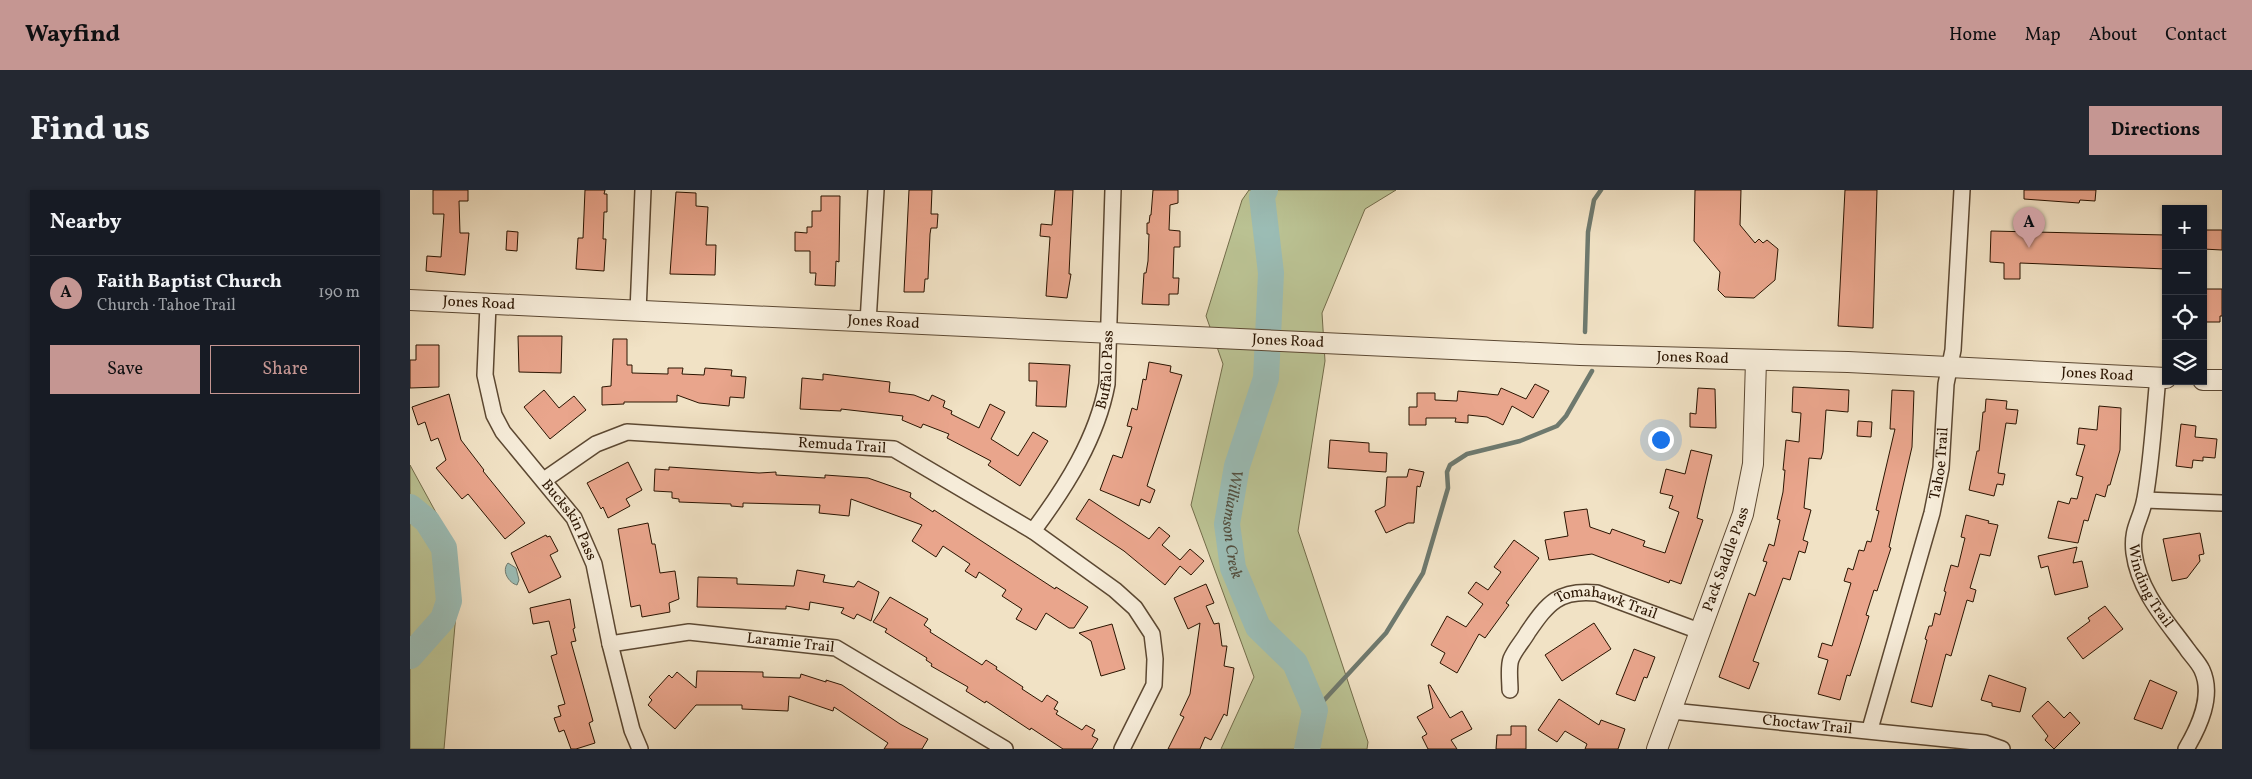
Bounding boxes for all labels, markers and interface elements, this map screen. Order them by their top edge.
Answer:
text: Wayfind [25,18,120,52]
text: Home [1949,23,1997,48]
text: Map [2025,23,2061,48]
text: About [2089,23,2137,48]
text: Contact [2165,23,2227,48]
text: Find us [30,106,150,154]
button: Directions [2089,106,2222,155]
map controls [2162,205,2207,385]
button: + [2162,205,2207,250]
pin: A [2013,207,2045,248]
text: Nearby [50,208,121,237]
button: − [2162,250,2207,295]
text: Faith Baptist Church [97,269,282,295]
text: A [60,282,72,304]
text: 190 m [318,282,360,304]
street label: Jones Road [442,291,516,315]
text: Church · Tahoe Trail [97,295,236,317]
button: locate [2162,295,2207,340]
street label: Jones Road [847,310,920,334]
street label: Jones Road [1251,329,1325,353]
street label: Buffalo Pass [1091,330,1119,412]
button: layers [2162,340,2207,385]
button: Save [50,345,200,394]
button: Share [210,345,360,394]
street label: Jones Road [1656,347,1729,369]
street label: Jones Road [2061,362,2134,387]
your location [1648,427,1674,453]
street label: Tahoe Trail [1924,427,1954,502]
street label: Remuda Trail [797,432,887,459]
water label: Williamson Creek [1216,468,1248,583]
street label: Buckskin Pass [536,475,602,564]
street label: Pack Saddle Pass [1698,505,1755,615]
street label: Winding Trail [2123,543,2178,632]
street label: Tomahawk Trail [1551,582,1660,625]
street label: Laramie Trail [746,628,835,658]
street label: Choctaw Trail [1761,710,1853,740]

